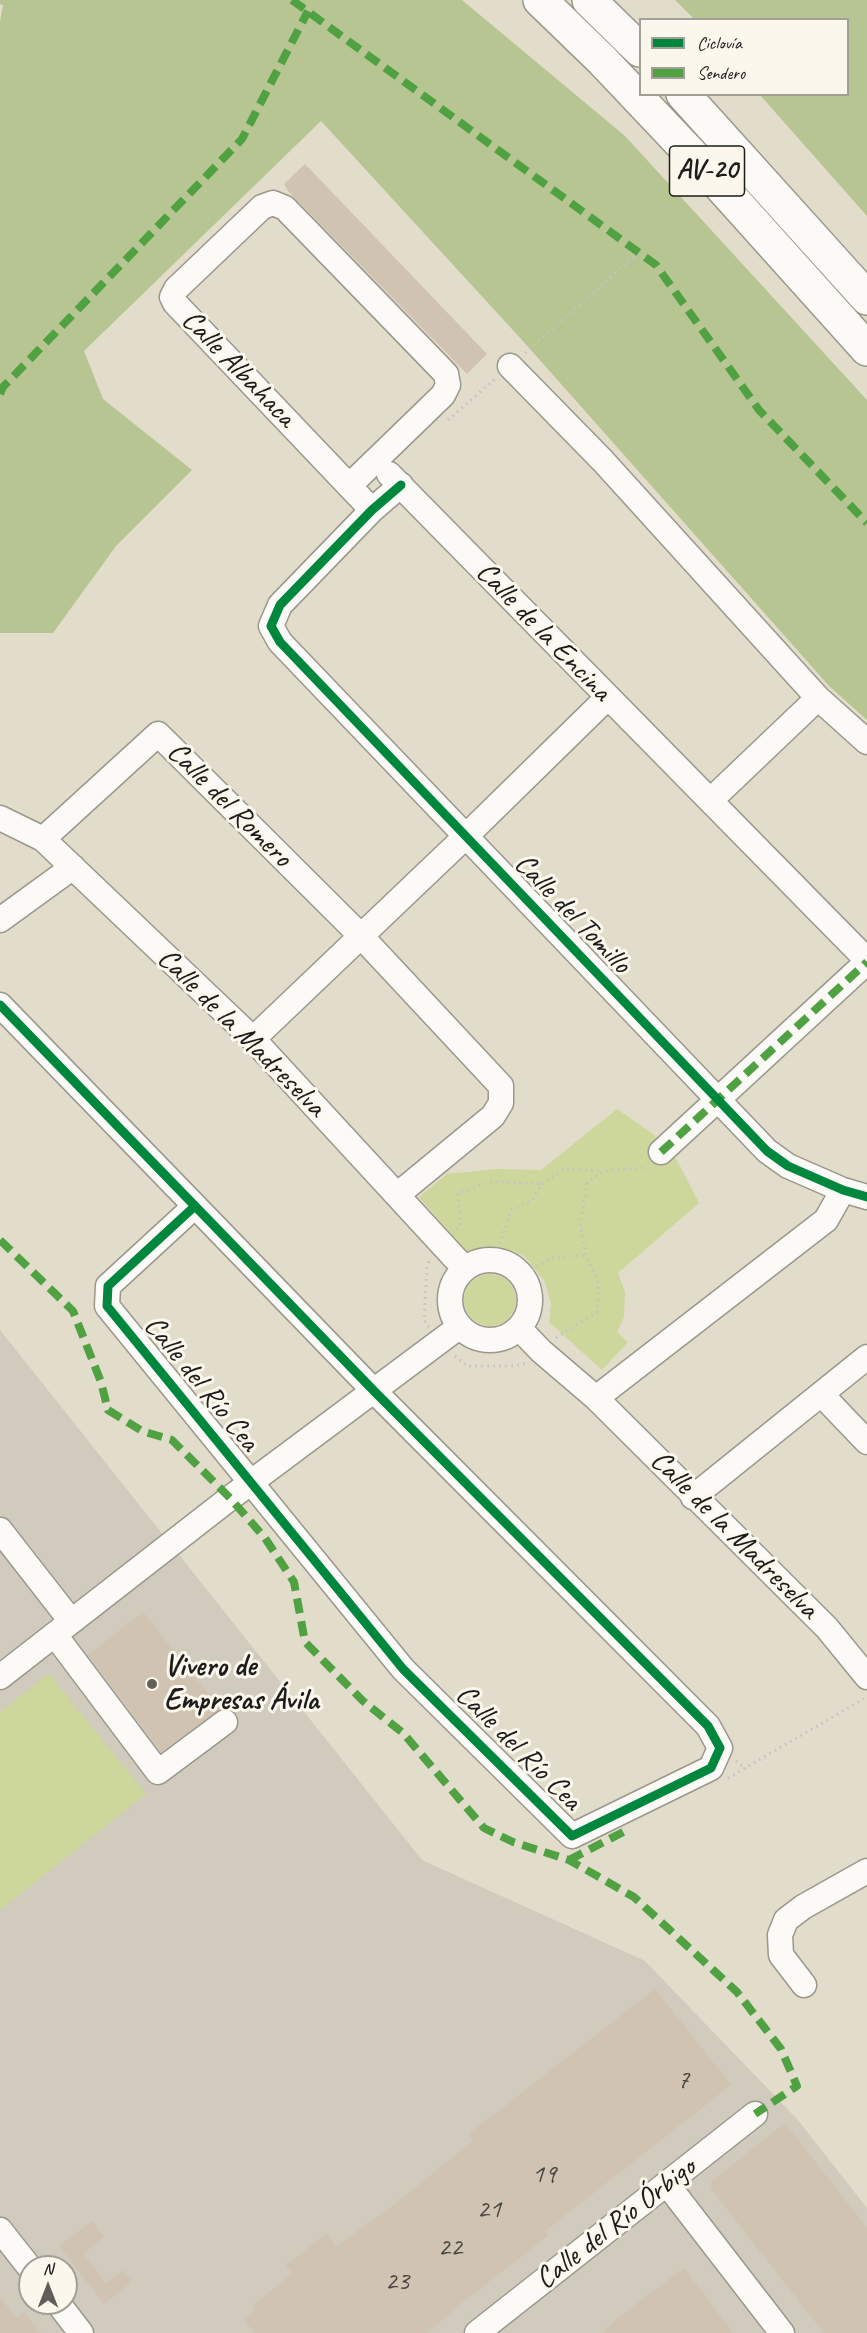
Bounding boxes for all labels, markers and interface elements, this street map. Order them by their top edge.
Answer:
legend [639,18,849,96]
text: Ciclovía [697,32,742,54]
text: Sendero [697,62,745,84]
road number: AV-20 [670,146,744,196]
street label: Calle Albahaca [173,303,303,435]
street label: Calle de la Encina [468,555,618,709]
street label: Calle del Romero [159,735,299,875]
street label: Calle del Tomillo [506,846,638,982]
street label: Calle de la Madreselva [149,941,333,1125]
street label: Calle del Río Cea [135,1309,267,1459]
street label: Calle de la Madreselva [642,1443,826,1627]
place label: Vivero de Empresas Ávila [164,1649,319,1720]
marker: Vivero de Empresas Ávila [145,1677,159,1691]
street label: Calle del Río Cea [447,1677,589,1819]
house number: 7 [677,2065,689,2097]
street label: Calle del Río Órbigo [529,2150,703,2298]
house number: 19 [532,2159,556,2191]
house number: 21 [477,2194,501,2226]
house number: 22 [438,2232,462,2264]
north arrow [18,2255,78,2315]
text: N [43,2259,53,2279]
house number: 23 [385,2266,409,2298]

